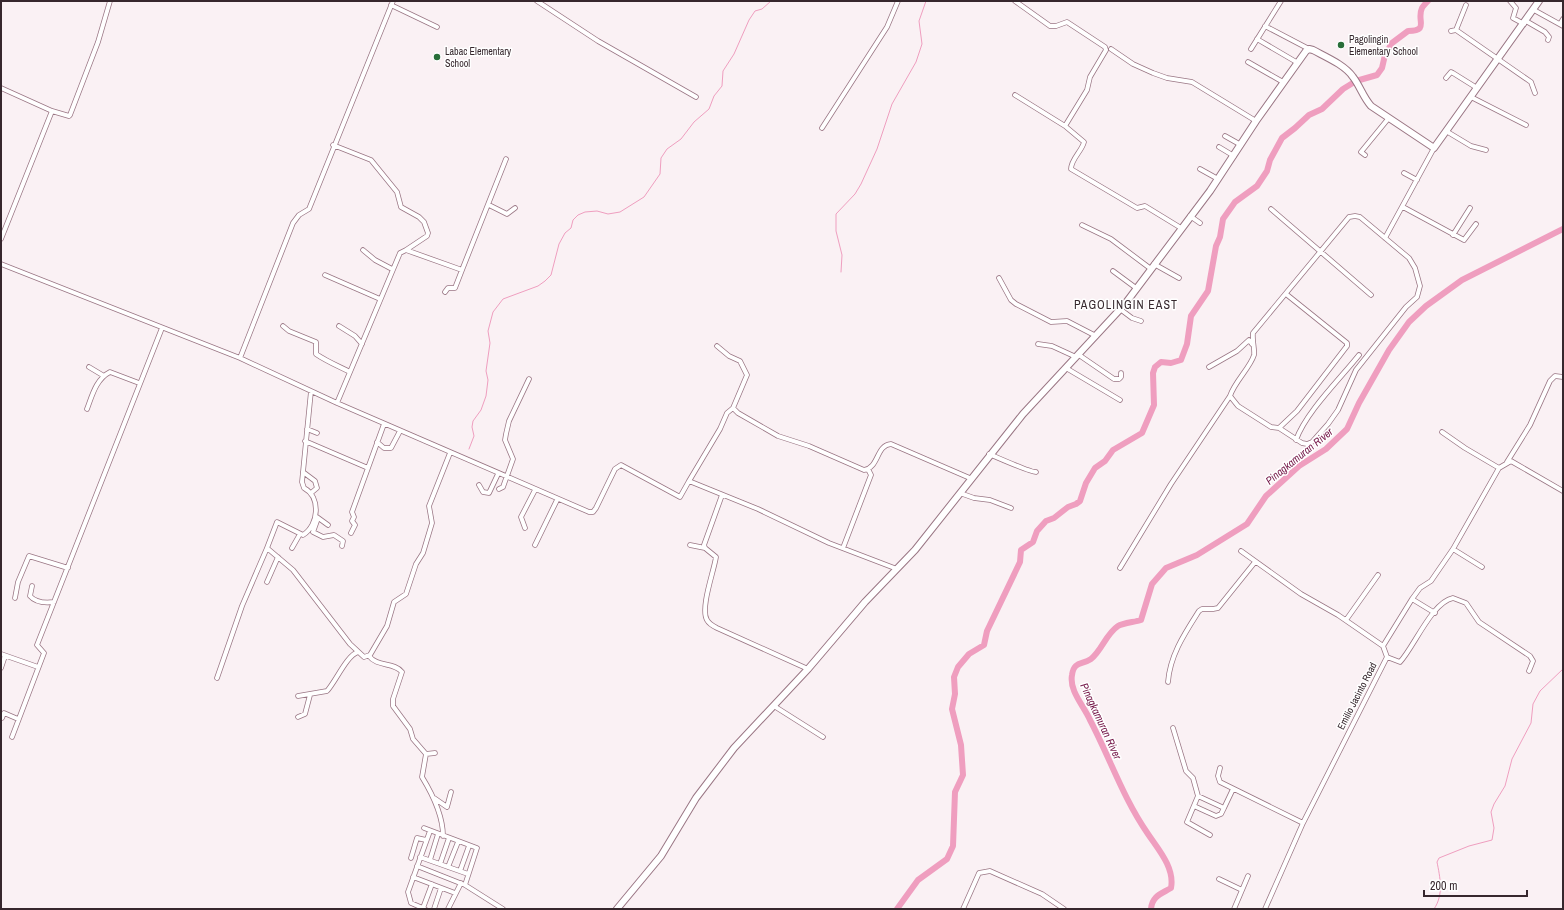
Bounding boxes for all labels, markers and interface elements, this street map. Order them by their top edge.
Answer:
place label: Pagolingin Elementary School [1349,33,1418,58]
marker: Pagolingin Elementary School [1336,40,1346,50]
place label: Labac Elementary School [445,45,512,70]
marker: Labac Elementary School [432,52,442,62]
district label: PAGOLINGIN EAST [1074,297,1178,313]
water label: Pinagkamuran River [1262,424,1336,487]
street label: Emilio Jacinto Road [1334,660,1380,732]
water label: Pinagkamuran River [1077,681,1125,762]
scale bar [1424,872,1527,898]
text: 200 m [1430,878,1457,894]

